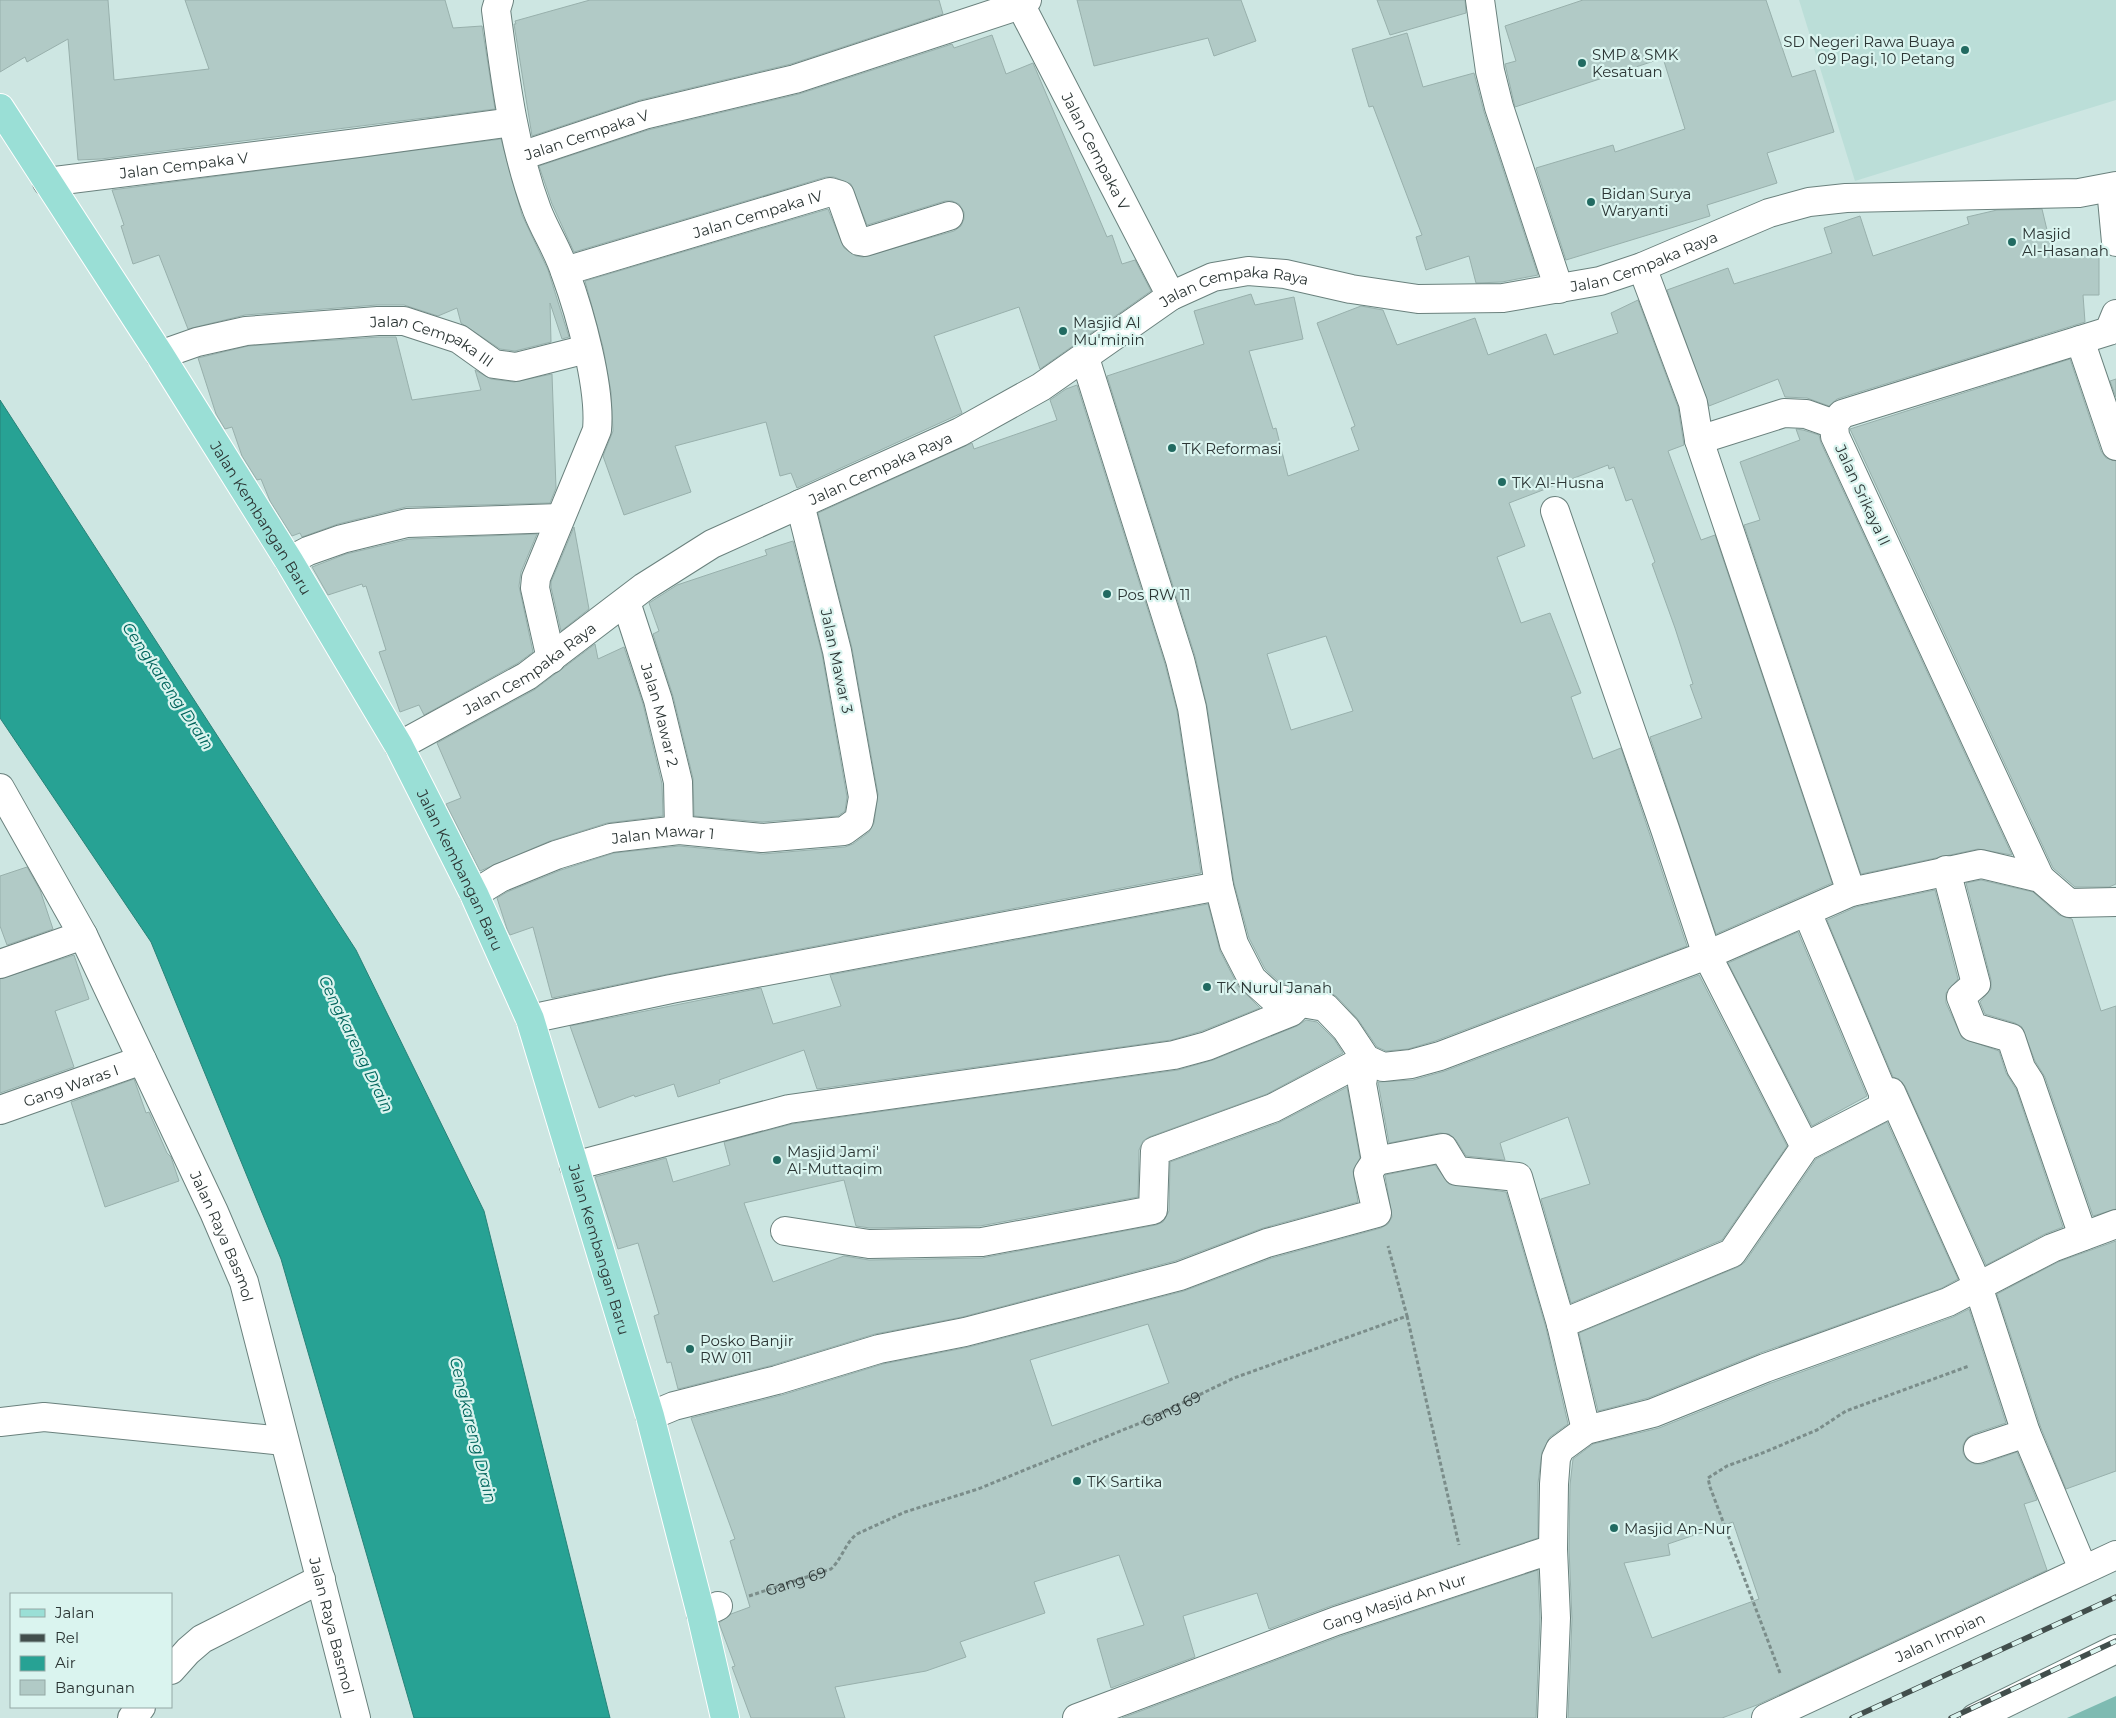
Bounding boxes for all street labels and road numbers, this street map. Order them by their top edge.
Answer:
street label: Jalan Cempaka V [1057,88,1135,213]
street label: Jalan Cempaka V [521,104,651,164]
street label: Jalan Cempaka V [117,147,250,182]
street label: Jalan Cempaka IV [690,185,825,242]
street label: Jalan Cempaka Raya [1568,227,1720,296]
street label: Jalan Cempaka Raya [1155,261,1311,312]
street label: Jalan Cempaka III [368,310,498,370]
street label: Jalan Cempaka Raya [805,427,955,509]
street label: Jalan Kembangan Baru [206,436,316,598]
street label: Jalan Srikaya II [1831,440,1895,549]
street label: Jalan Mawar 3 [816,606,857,715]
street label: Jalan Cempaka Raya [459,618,599,719]
street label: Jalan Mawar 2 [637,660,683,769]
street label: Jalan Kembangan Baru [413,785,508,954]
street label: Jalan Mawar 1 [609,820,715,847]
street label: Gang Waras I [21,1060,121,1111]
street label: Jalan Kembangan Baru [565,1161,634,1337]
street label: Jalan Raya Basmol [186,1167,258,1303]
street label: Gang 69 [1139,1386,1204,1431]
street label: Jalan Raya Basmol [305,1554,359,1696]
street label: Gang 69 [763,1562,828,1600]
street label: Gang Masjid An Nur [1320,1569,1469,1635]
street label: Jalan Impian [1891,1608,1988,1666]

